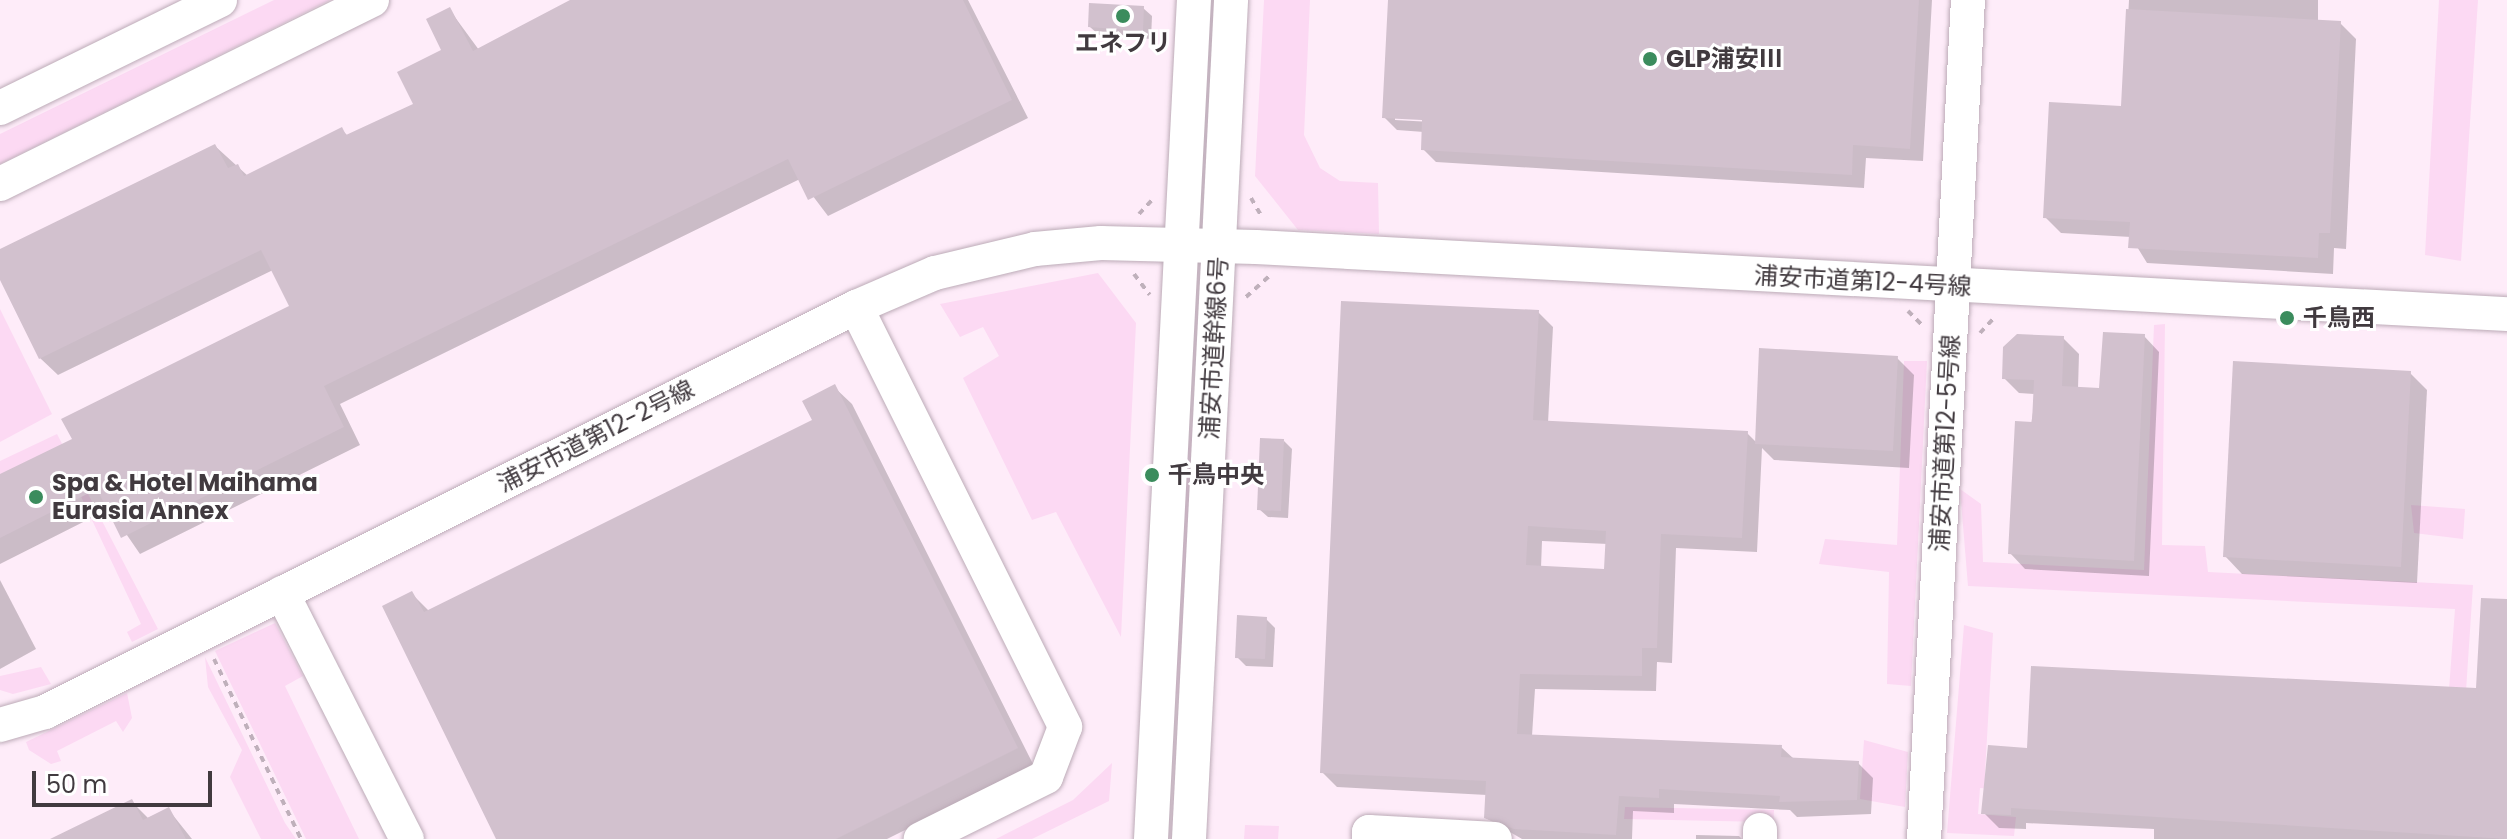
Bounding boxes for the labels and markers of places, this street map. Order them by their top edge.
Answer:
marker: エネフリ [1114,7,1132,25]
place label: エネフリ [1075,29,1171,57]
place label: GLP浦安Ⅲ [1666,45,1783,73]
marker: GLP浦安Ⅲ [1641,50,1659,68]
place label: 千鳥西 [2303,304,2375,332]
marker: 千鳥西 [2278,309,2296,327]
place label: 千鳥中央 [1168,461,1264,489]
marker: 千鳥中央 [1143,466,1161,484]
place label: Spa & Hotel Maihama Eurasia Annex [52,469,318,525]
marker: Spa & Hotel Maihama Eurasia Annex [27,488,45,506]

